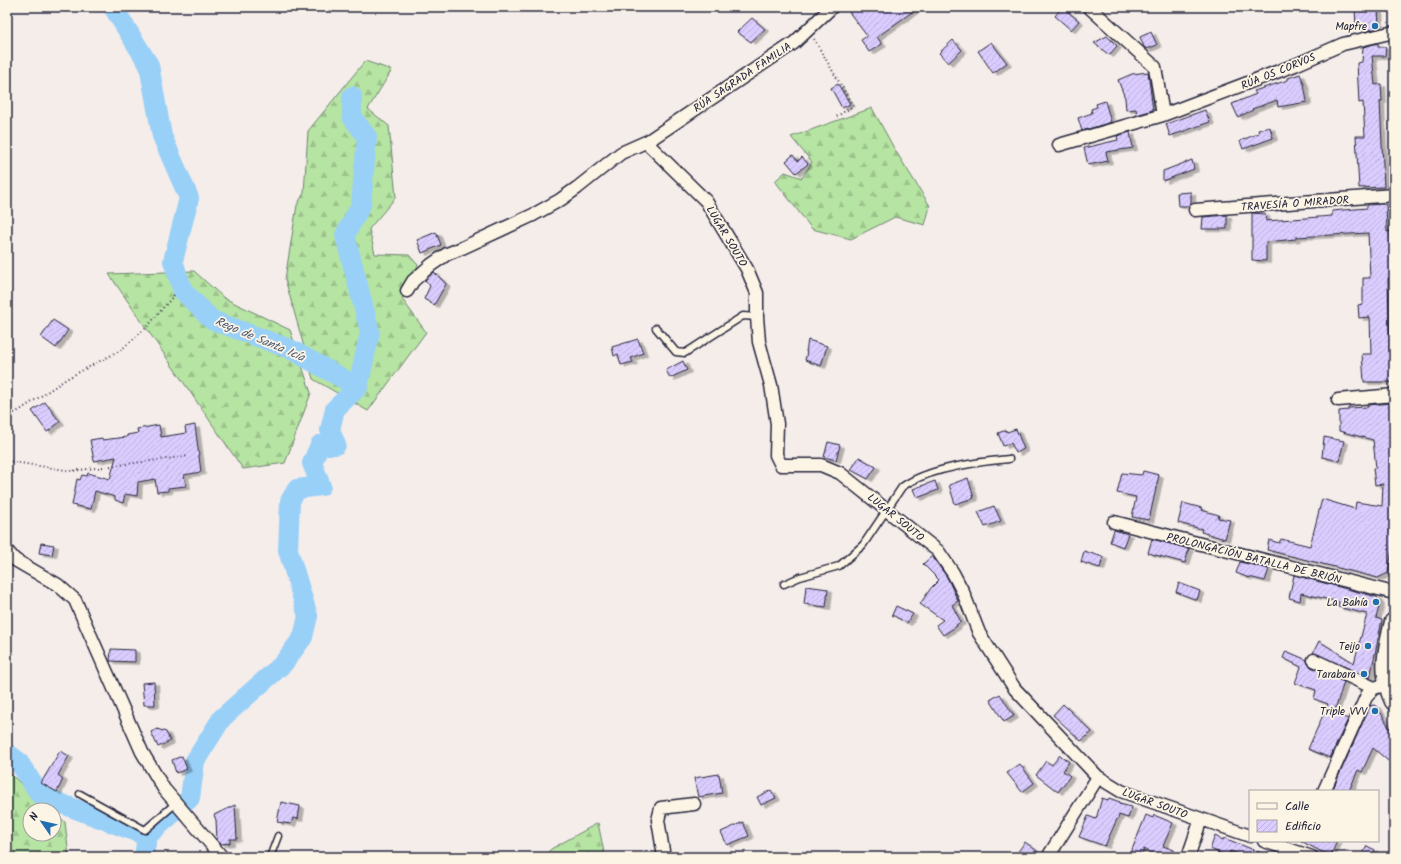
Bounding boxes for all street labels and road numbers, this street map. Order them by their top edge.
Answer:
street label: RÚA SAGRADA FAMILIA [690,38,796,118]
street label: RÚA OS CORVOS [1238,49,1319,95]
street label: TRAVESÍA O MIRADOR [1240,191,1350,217]
street label: LUGAR SOUTO [701,202,752,271]
street label: LUGAR SOUTO [863,489,928,547]
street label: PROLONGACIÓN BATALLA DE BRIÓN [1164,529,1344,590]
street label: LUGAR SOUTO [1119,784,1190,824]

